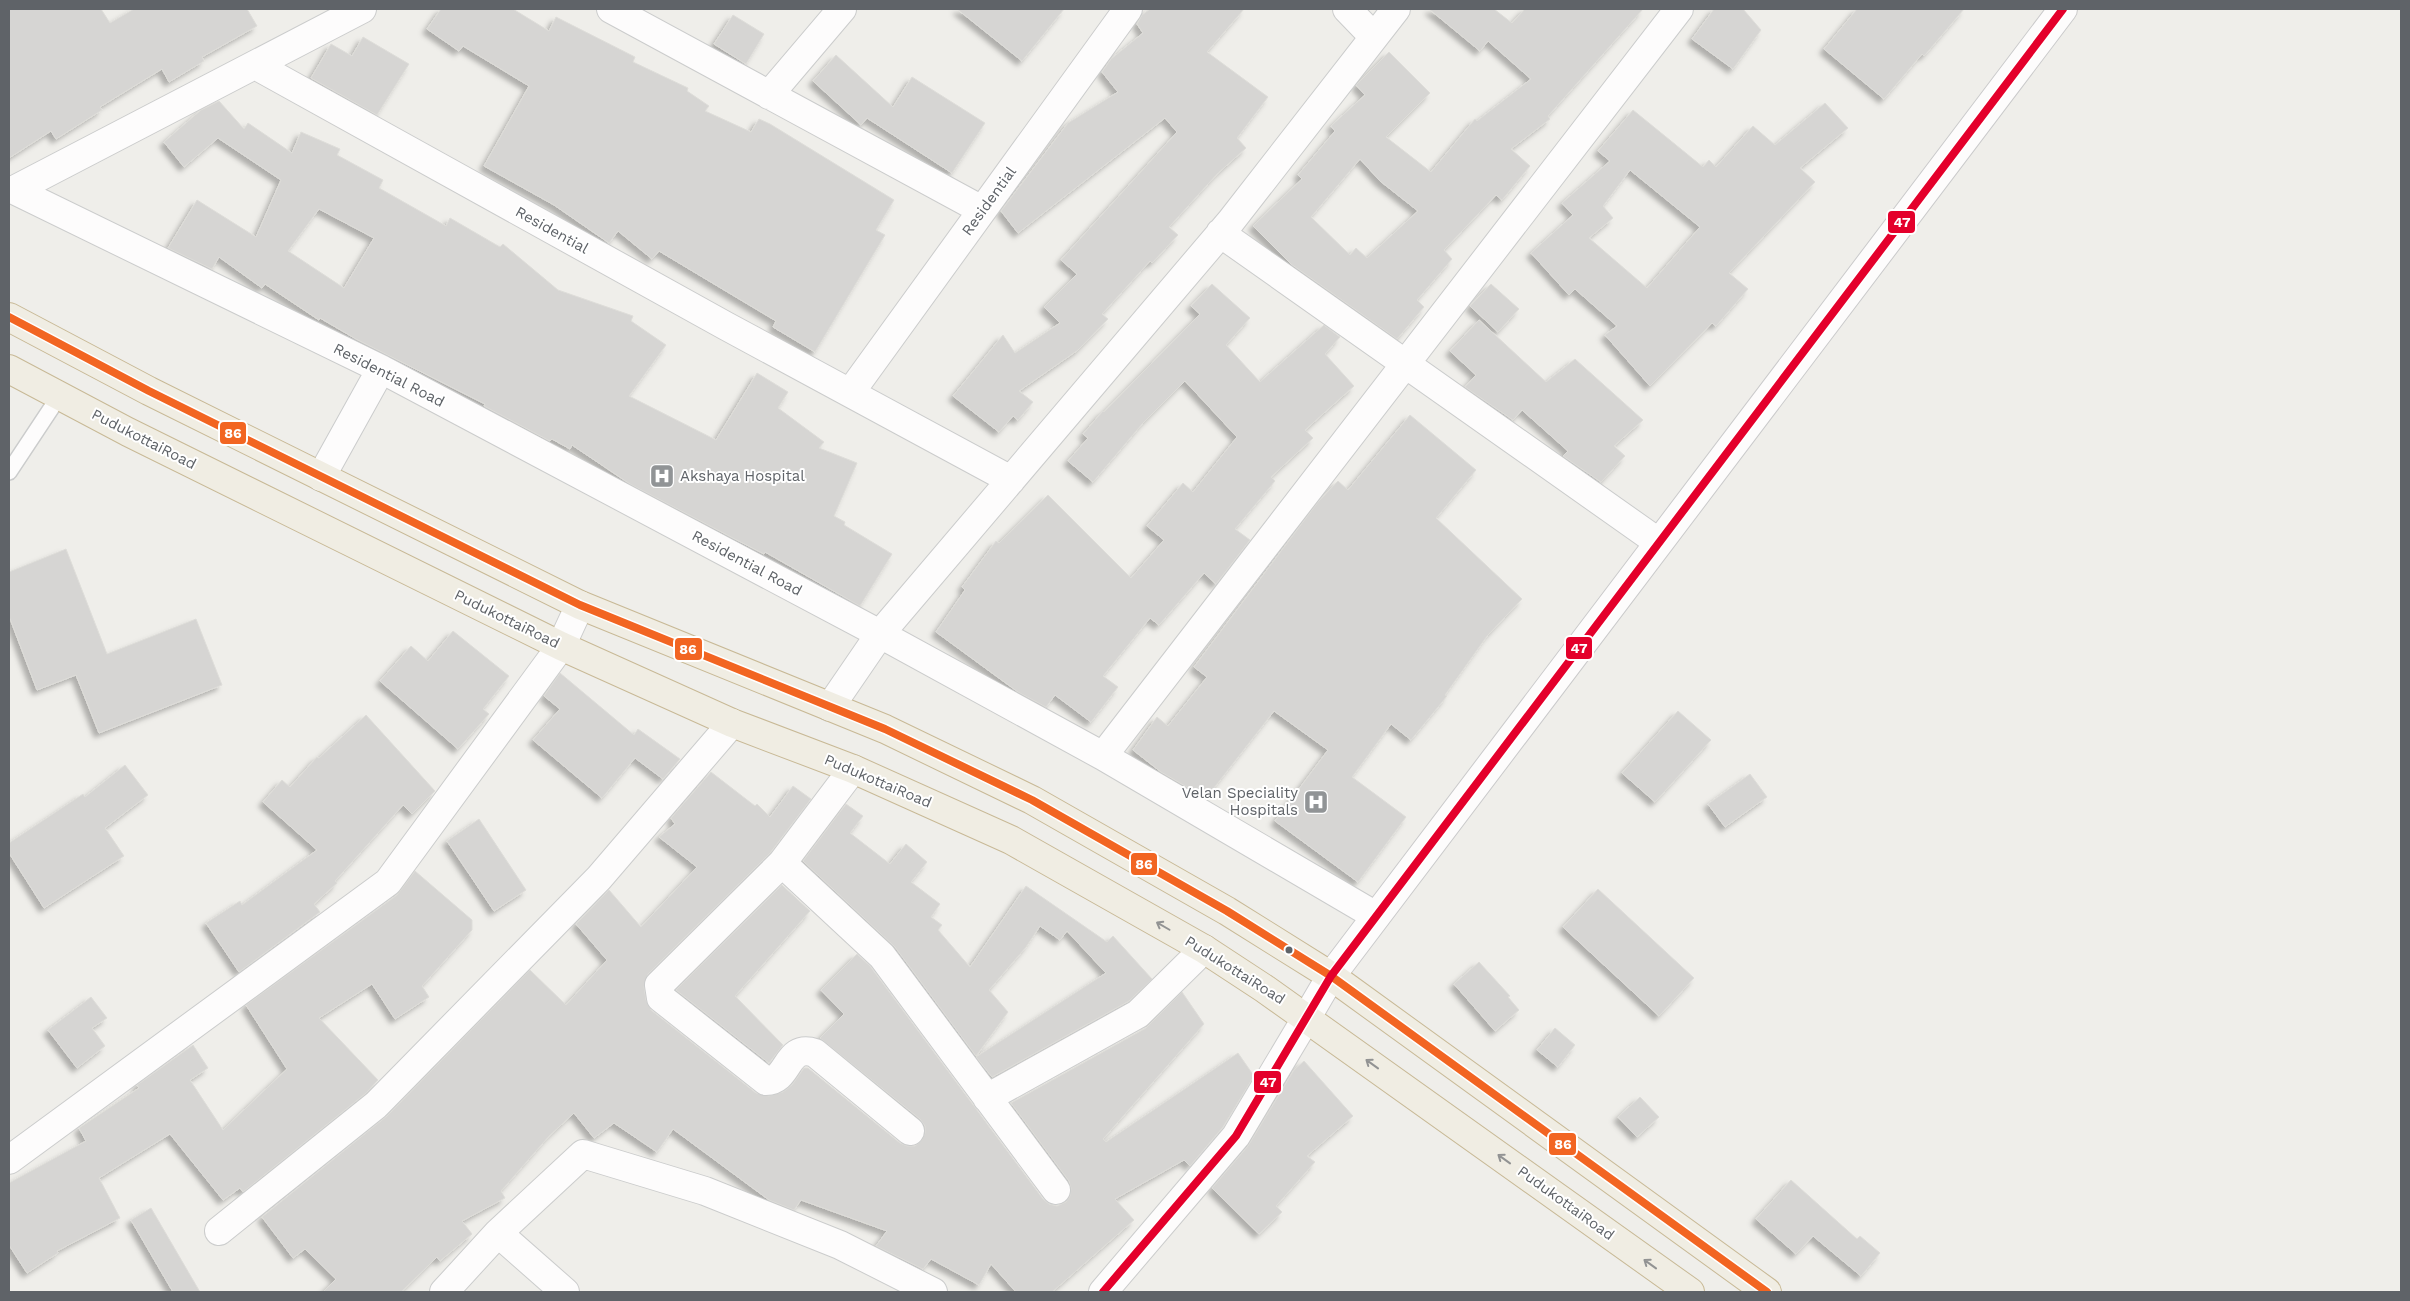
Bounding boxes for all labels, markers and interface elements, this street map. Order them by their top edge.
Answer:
street label: Residential [958,163,1020,239]
street label: Residential [512,203,592,258]
line badge: 47 [1887,210,1916,234]
text: 47 [1894,214,1911,230]
street label: Residential Road [331,339,447,411]
street label: PudukottaiRoad [89,405,199,473]
line badge: 86 [219,421,247,445]
text: 86 [224,425,242,441]
hospital icon: Akshaya Hospital [649,463,675,489]
place label: Akshaya Hospital [680,467,805,485]
street label: Residential Road [689,526,805,600]
street label: PudukottaiRoad [451,586,563,652]
line badge: 47 [1565,636,1593,660]
line badge: 86 [674,637,703,661]
text: 47 [1571,640,1588,656]
text: 86 [679,641,697,657]
street label: PudukottaiRoad [822,750,934,812]
place label: Velan Speciality Hospitals [1182,784,1298,819]
hospital icon: Velan Speciality Hospitals [1303,789,1329,815]
line badge: 86 [1130,852,1158,876]
text: 86 [1135,856,1153,872]
one-way arrow [1157,921,1171,931]
street label: PudukottaiRoad [1182,932,1288,1008]
unlabelled marker [1284,945,1294,955]
one-way arrow [1366,1058,1379,1069]
line badge: 47 [1253,1070,1282,1094]
text: 47 [1260,1074,1277,1090]
line badge: 86 [1548,1132,1577,1156]
text: 86 [1554,1136,1572,1152]
one-way arrow [1498,1153,1511,1164]
street label: PudukottaiRoad [1514,1162,1618,1244]
one-way arrow [1643,1259,1657,1269]

